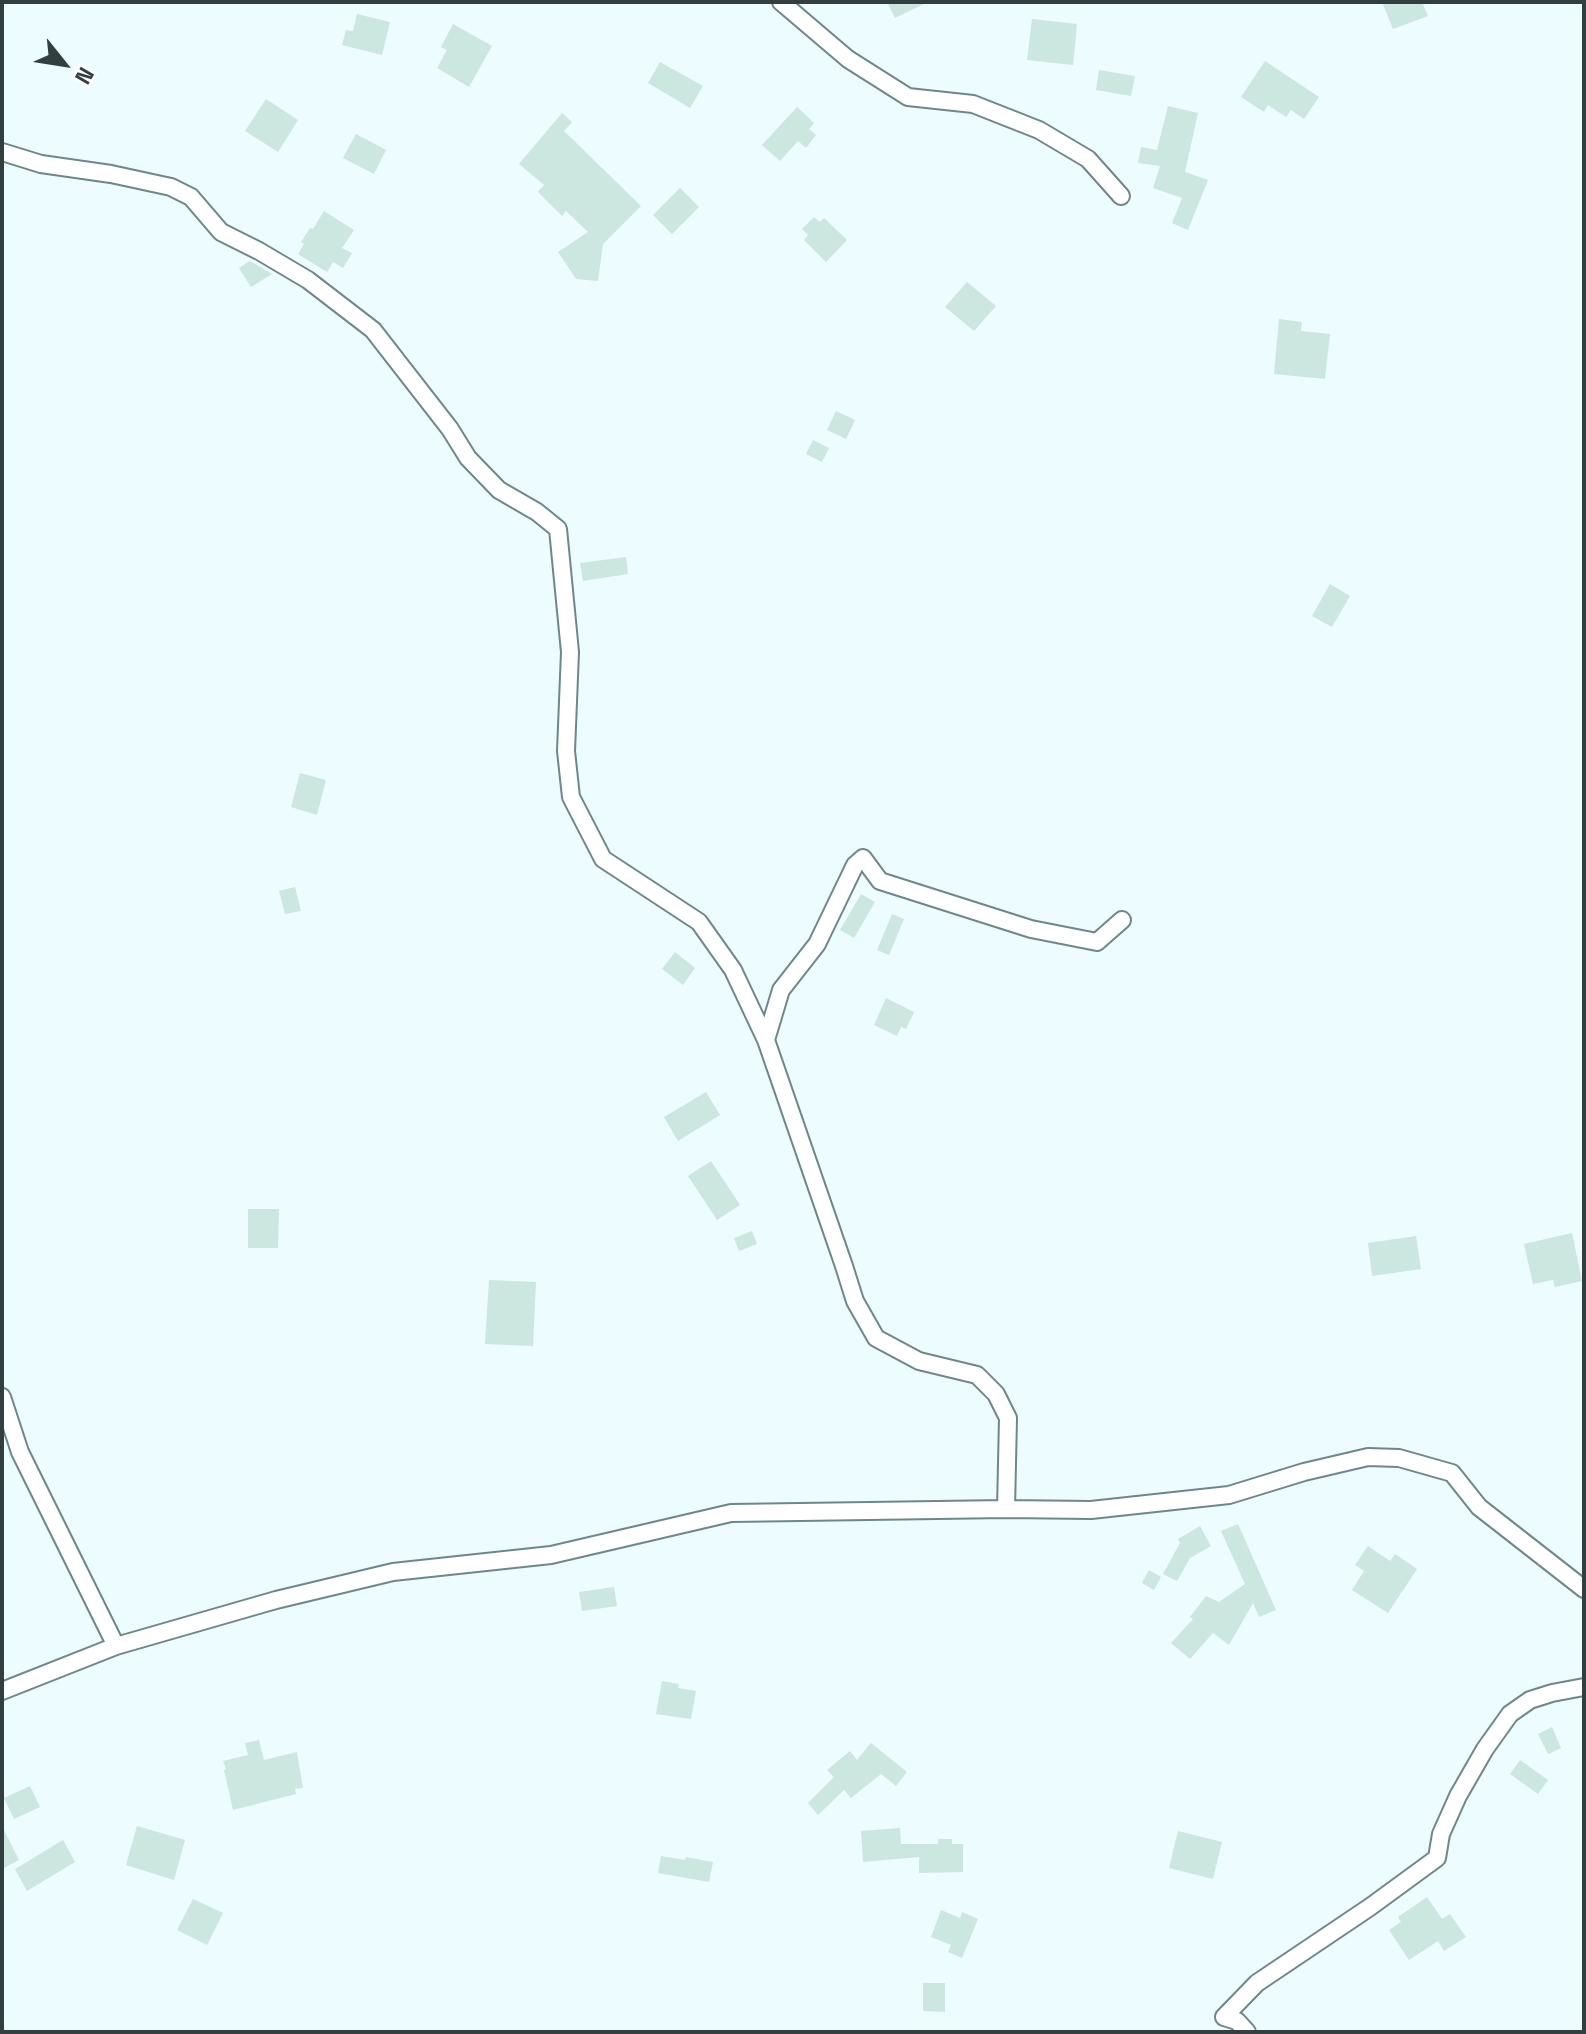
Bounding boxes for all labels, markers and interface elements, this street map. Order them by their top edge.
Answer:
north arrow [24,24,104,104]
text: N [69,63,101,89]

